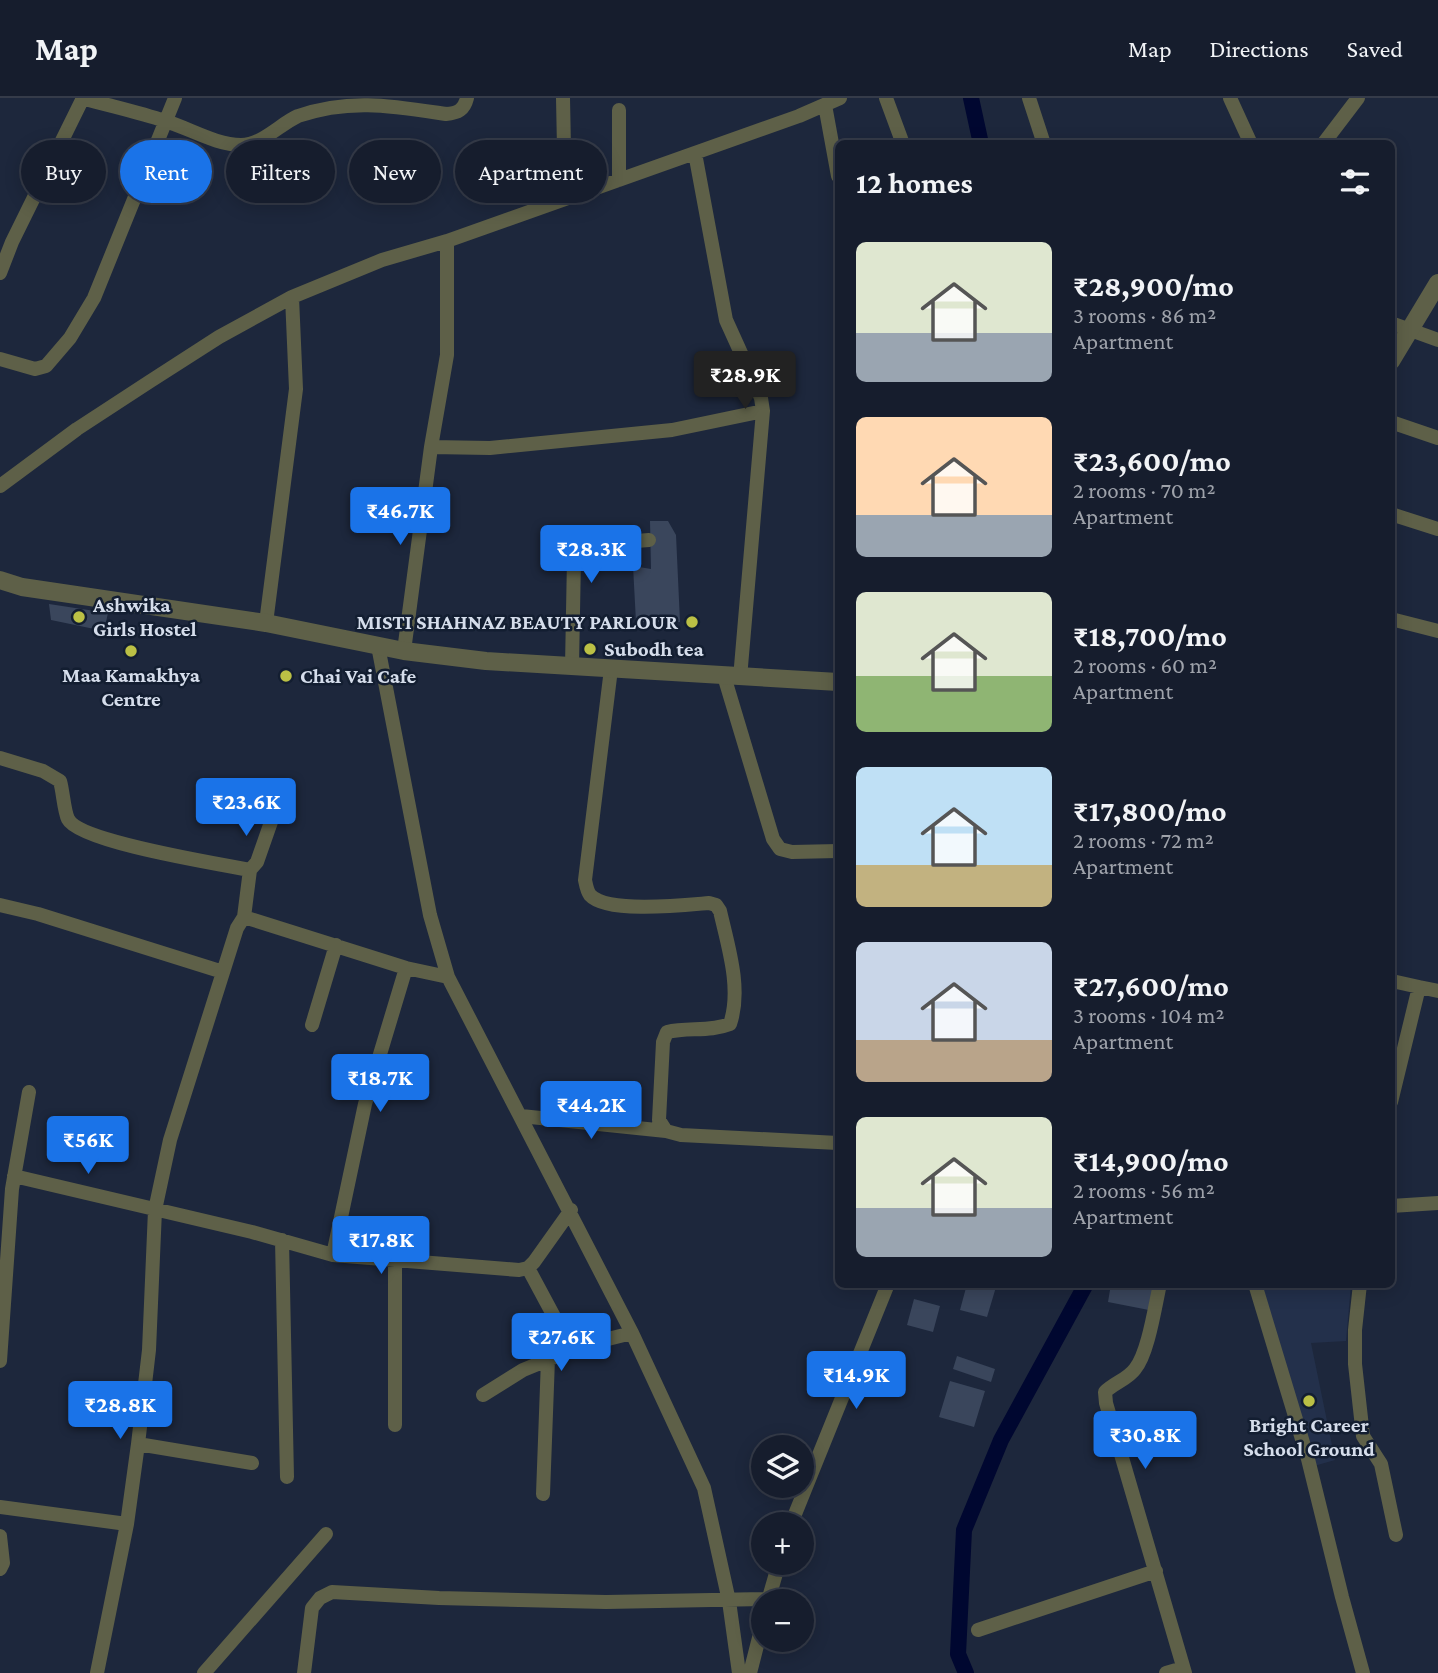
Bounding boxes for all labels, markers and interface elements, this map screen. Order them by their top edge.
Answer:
text: Map [35,30,98,67]
text: Map [1128,35,1172,62]
text: Directions [1210,35,1309,62]
text: Saved [1347,35,1403,62]
chip: Buy [21,140,106,203]
chip: Rent [120,140,212,203]
chip: Filters [226,140,335,203]
chip: New [349,140,441,203]
chip: Apartment [455,140,607,203]
icon: filters [1336,163,1374,201]
text: 12 homes [856,166,973,199]
text: ₹28,900/mo [1073,269,1234,302]
icon: home [912,270,996,354]
text: 3 rooms · 86 m² [1073,302,1216,328]
text: Apartment [1073,328,1173,354]
pin: ₹28.9K [688,352,802,411]
text: ₹28.9K [710,361,780,387]
text: ₹23,600/mo [1073,444,1231,477]
icon: home [912,445,996,529]
text: 2 rooms · 70 m² [1073,477,1216,503]
pin: ₹46.7K [343,488,457,547]
text: ₹46.7K [366,497,434,523]
text: Apartment [1073,503,1173,529]
pin: ₹28.3K [534,526,648,585]
text: ₹28.3K [556,535,626,561]
place label: Ashwika Girls Hostel [92,593,197,641]
marker: Ashwika Girls Hostel [71,609,87,625]
place label: MISTI SHAHNAZ BEAUTY PARLOUR [357,610,678,634]
marker: MISTI SHAHNAZ BEAUTY PARLOUR [684,614,700,630]
text: ₹18,700/mo [1073,619,1227,652]
icon: home [912,620,996,704]
place label: Subodh tea [604,637,704,661]
marker: Subodh tea [582,641,598,657]
marker: Maa Kamakhya Centre [123,643,139,659]
text: 2 rooms · 60 m² [1073,652,1217,678]
place label: Maa Kamakhya Centre [62,663,201,711]
place label: Chai Vai Cafe [300,664,417,688]
marker: Chai Vai Cafe [278,668,294,684]
text: Apartment [1073,678,1173,704]
pin: ₹23.6K [189,778,303,838]
text: ₹23.6K [212,788,280,814]
text: ₹17,800/mo [1073,794,1227,827]
icon: home [912,795,996,879]
text: 2 rooms · 72 m² [1073,827,1214,853]
text: Apartment [1073,853,1173,879]
text: ₹27,600/mo [1073,969,1229,1002]
icon: home [912,970,996,1054]
text: 3 rooms · 104 m² [1073,1002,1225,1028]
text: Apartment [1073,1028,1173,1054]
pin: ₹18.7K [323,1054,437,1114]
text: ₹18.7K [347,1064,413,1090]
pin: ₹44.2K [534,1082,648,1141]
text: ₹44.2K [557,1091,625,1117]
pin: ₹56K [47,1116,129,1176]
text: ₹56K [63,1126,113,1152]
text: ₹14,900/mo [1073,1144,1229,1177]
icon: home [912,1145,996,1229]
text: 2 rooms · 56 m² [1073,1177,1215,1203]
text: Apartment [1073,1203,1173,1229]
pin: ₹17.8K [324,1216,438,1276]
text: ₹17.8K [348,1226,414,1252]
pin: ₹27.6K [504,1314,618,1373]
text: ₹27.6K [528,1323,594,1349]
pin: ₹14.9K [799,1352,913,1411]
text: ₹14.9K [823,1361,889,1387]
pin: ₹28.8K [63,1382,177,1441]
text: ₹28.8K [84,1391,156,1417]
marker: Bright Career School Ground [1301,1393,1317,1409]
pin: ₹30.8K [1088,1412,1202,1471]
place label: Bright Career School Ground [1243,1413,1375,1461]
text: ₹30.8K [1110,1421,1180,1447]
map controls [751,1435,814,1652]
button: layers [751,1435,814,1498]
button: + [751,1512,814,1575]
button: − [751,1589,814,1652]

